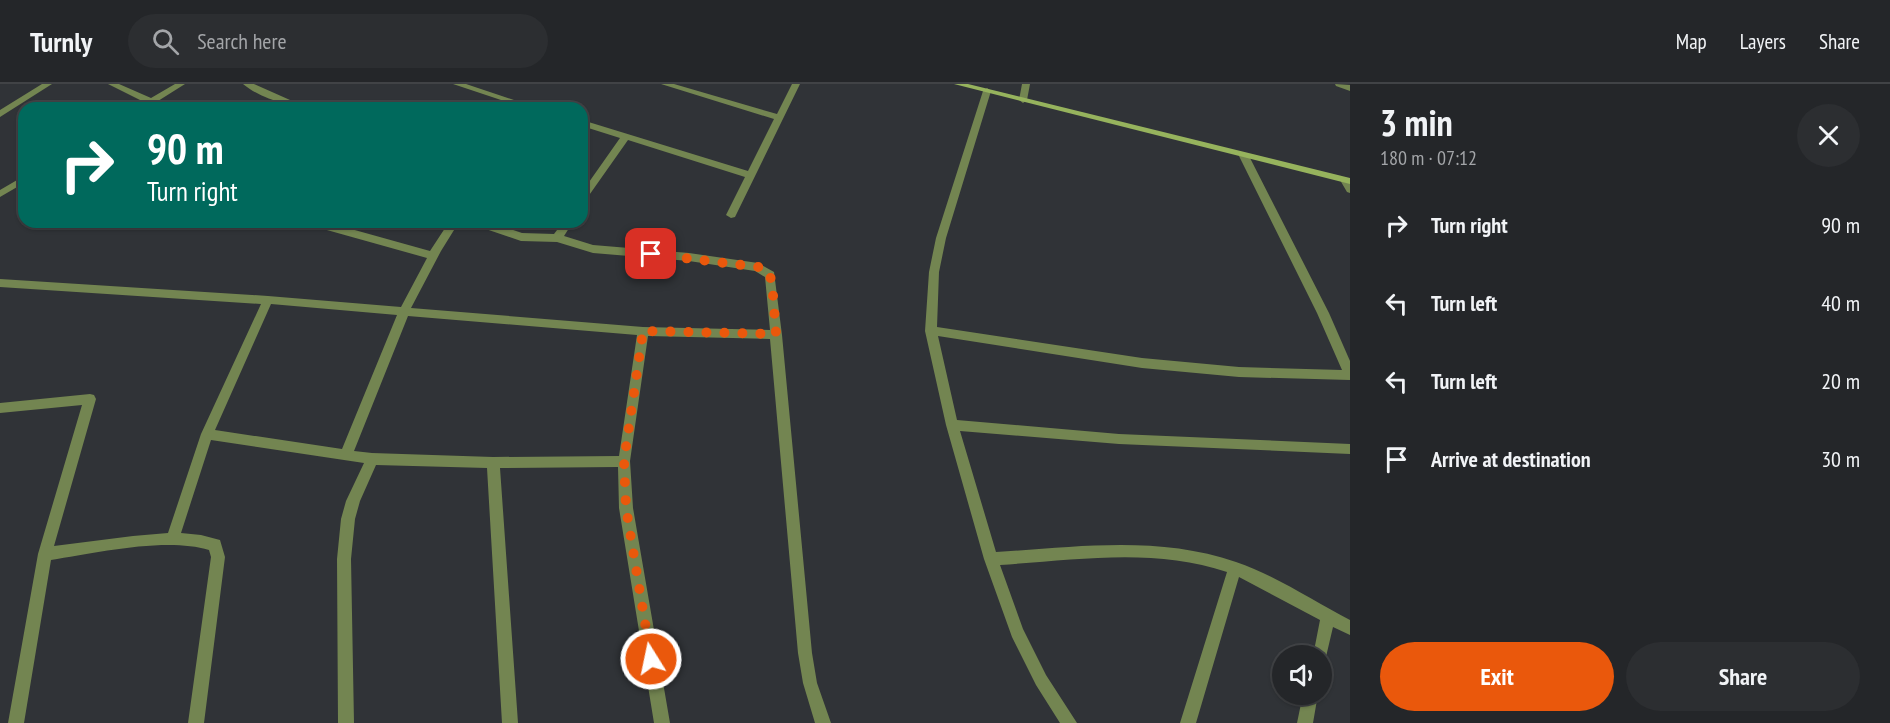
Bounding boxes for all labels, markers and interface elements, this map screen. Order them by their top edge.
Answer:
search box [128,14,548,68]
text: Turnly [30,23,92,60]
icon: search [149,25,182,58]
text: Search here [197,27,287,55]
text: Map [1676,28,1707,55]
text: Layers [1740,28,1786,55]
text: Share [1819,28,1860,55]
text: 3 min [1380,99,1453,146]
button: close [1797,104,1860,167]
text: 90 m [147,121,224,176]
icon: right [48,126,126,204]
text: 180 m · 07:12 [1380,145,1477,171]
text: Turn right [147,174,238,208]
icon: right [1380,209,1413,242]
text: Turn right [1431,211,1508,239]
text: 90 m [1821,211,1860,239]
pin [625,228,676,279]
icon: arrive [634,237,667,270]
icon: left [1380,287,1413,320]
text: Turn left [1431,289,1497,317]
text: 40 m [1821,289,1860,317]
icon: left [1380,365,1413,398]
text: Turn left [1431,367,1497,395]
text: 20 m [1821,367,1860,395]
icon: arrive [1380,443,1413,476]
text: Arrive at destination [1431,445,1591,473]
text: 30 m [1821,445,1860,473]
position arrow [619,627,683,691]
button: Exit [1380,642,1614,711]
button: Share [1626,642,1860,711]
map controls [1272,645,1332,705]
button: sound [1272,645,1332,705]

